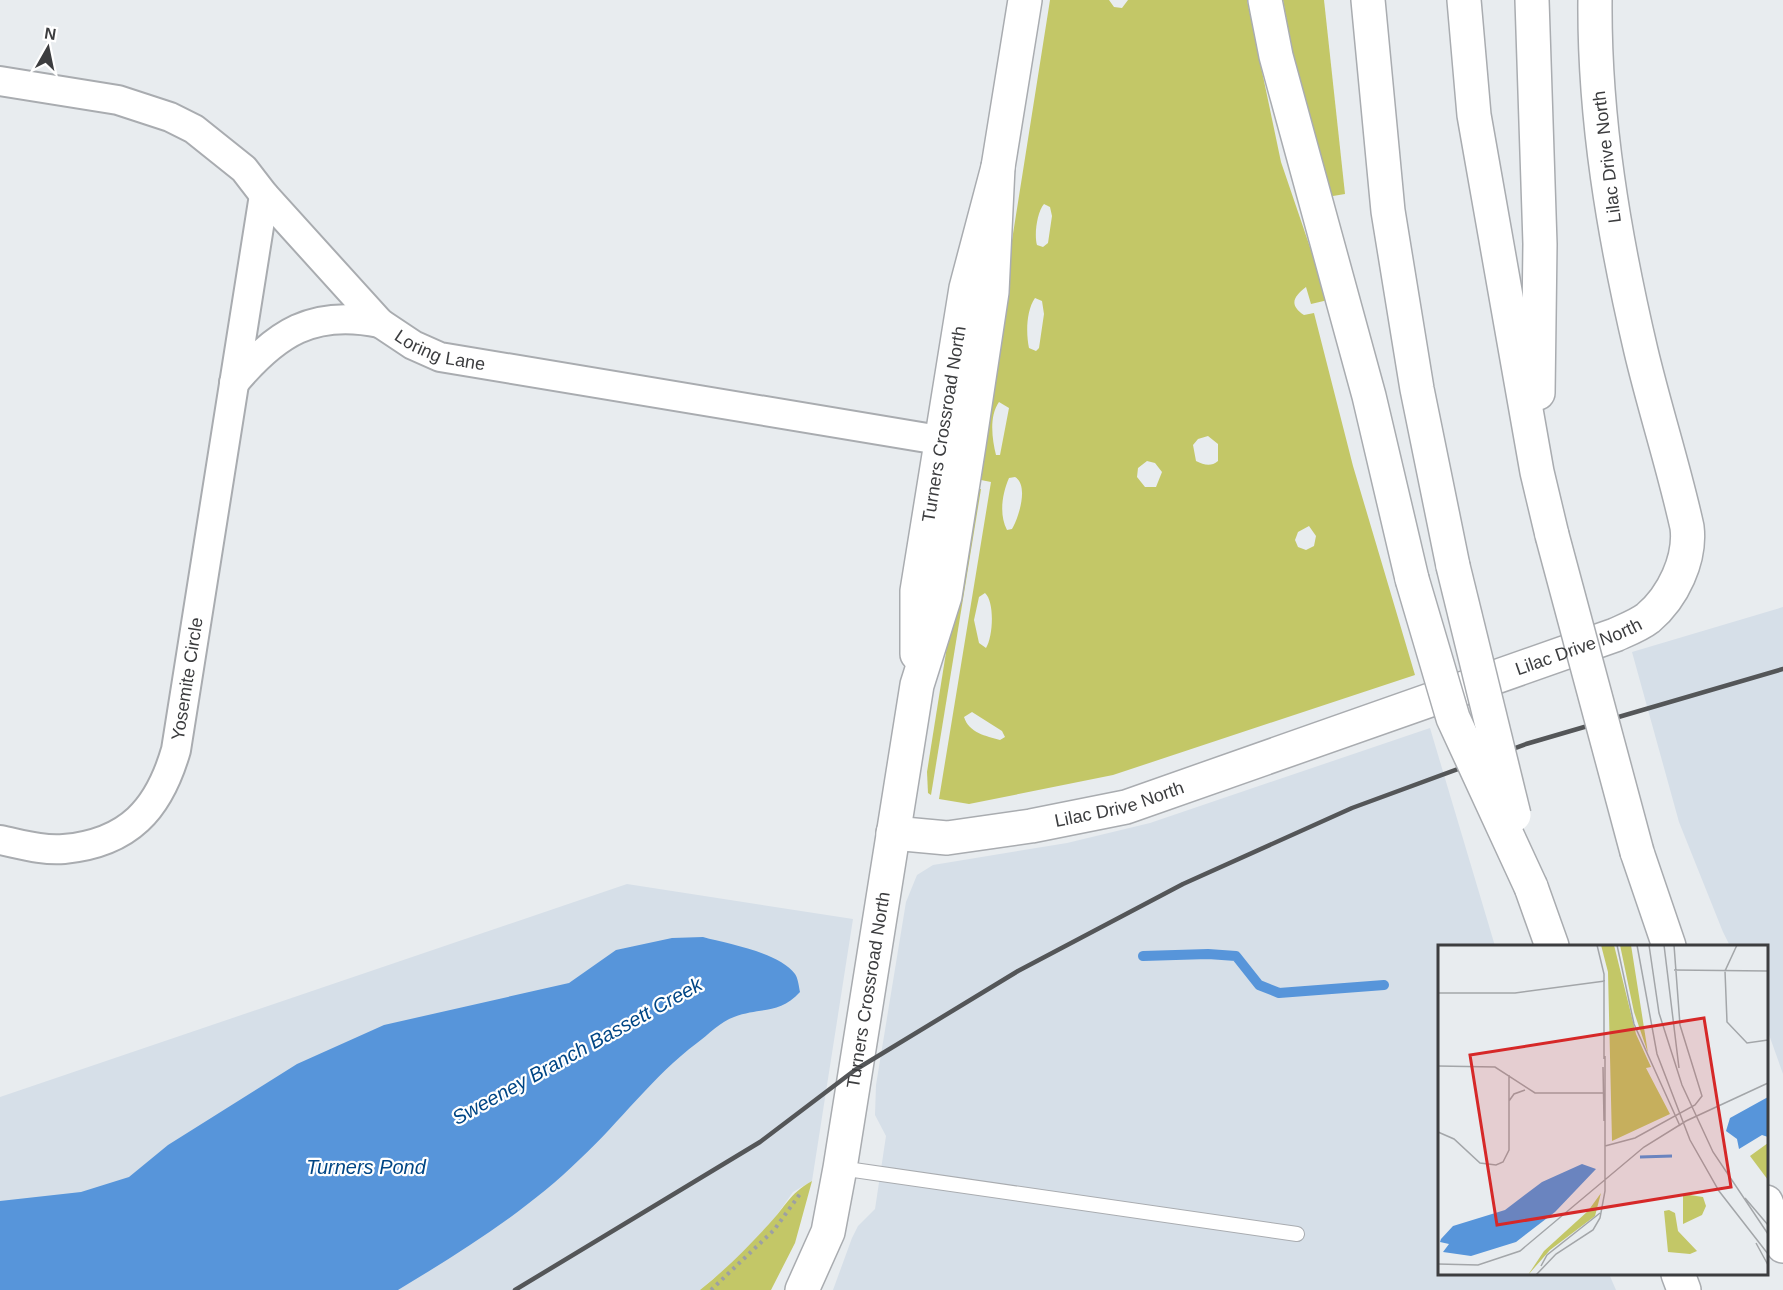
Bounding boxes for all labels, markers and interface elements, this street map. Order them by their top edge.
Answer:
north arrow [18,18,78,78]
text: N [43,24,57,43]
street label: Lilac Drive North [1589,90,1625,224]
street label: Turners Crossroad North [918,325,970,524]
street label: Loring Lane [391,326,487,374]
street label: Lilac Drive North [1513,614,1645,679]
street label: Yosemite Circle [168,616,207,742]
street label: Lilac Drive North [1053,777,1186,831]
street label: Turners Crossroad North [843,890,894,1090]
inset map [1438,945,1768,1275]
water label: Sweeney Branch Bassett Creek [448,972,707,1129]
water label: Turners Pond [306,1156,427,1178]

